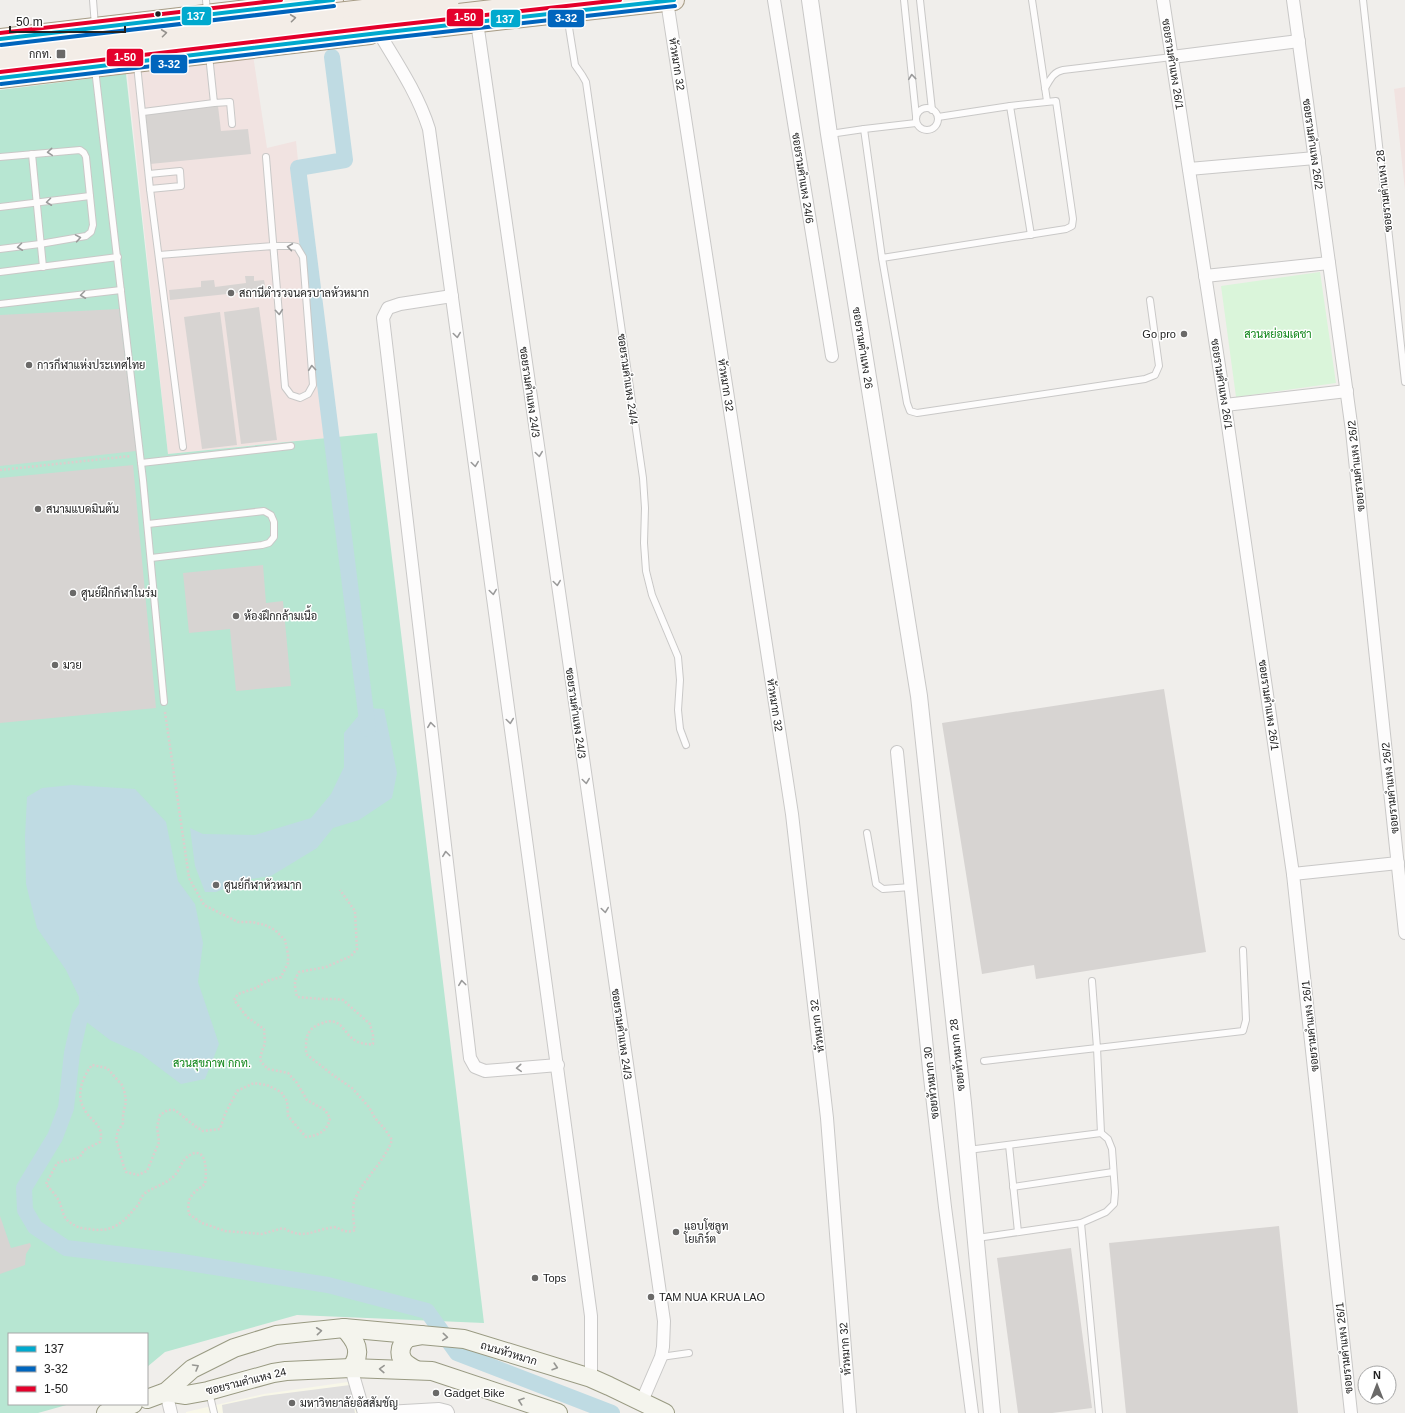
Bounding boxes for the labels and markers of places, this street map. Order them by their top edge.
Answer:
unlabelled marker [153,9,163,19]
place label: กกท. [29,48,52,60]
marker: กกท. [55,48,67,60]
place label: สถานีตำรวจนครบาลหัวหมาก [239,285,369,299]
marker: สถานีตำรวจนครบาลหัวหมาก [226,288,236,298]
place label: Go pro [1142,328,1176,340]
marker: Go pro [1179,329,1189,339]
place label: การกีฬาแห่งประเทศไทย [37,357,145,371]
marker: การกีฬาแห่งประเทศไทย [24,360,34,370]
place label: สนามแบดมินตัน [46,502,119,515]
marker: สนามแบดมินตัน [33,504,43,514]
place label: ศูนย์ฝึกกีฬาในร่ม [81,585,157,601]
marker: ศูนย์ฝึกกีฬาในร่ม [68,588,78,598]
place label: ห้องฝึกกล้ามเนื้อ [244,605,317,622]
marker: ห้องฝึกกล้ามเนื้อ [231,611,241,621]
place label: มวย [63,659,82,671]
marker: มวย [50,660,60,670]
place label: ศูนย์กีฬาหัวหมาก [224,877,302,893]
marker: ศูนย์กีฬาหัวหมาก [211,880,221,890]
place label: แอบโซลูท โยเกิร์ต [683,1218,728,1245]
marker: แอบโซลูท โยเกิร์ต [671,1227,681,1237]
place label: Tops [543,1272,567,1284]
marker: Tops [530,1273,540,1283]
place label: TAM NUA KRUA LAO [659,1291,766,1303]
marker: TAM NUA KRUA LAO [646,1292,656,1302]
place label: Gadget Bike [444,1387,505,1399]
marker: Gadget Bike [431,1388,441,1398]
place label: มหาวิทยาลัยอัสสัมชัญ [300,1396,398,1410]
marker: มหาวิทยาลัยอัสสัมชัญ [287,1398,297,1408]

